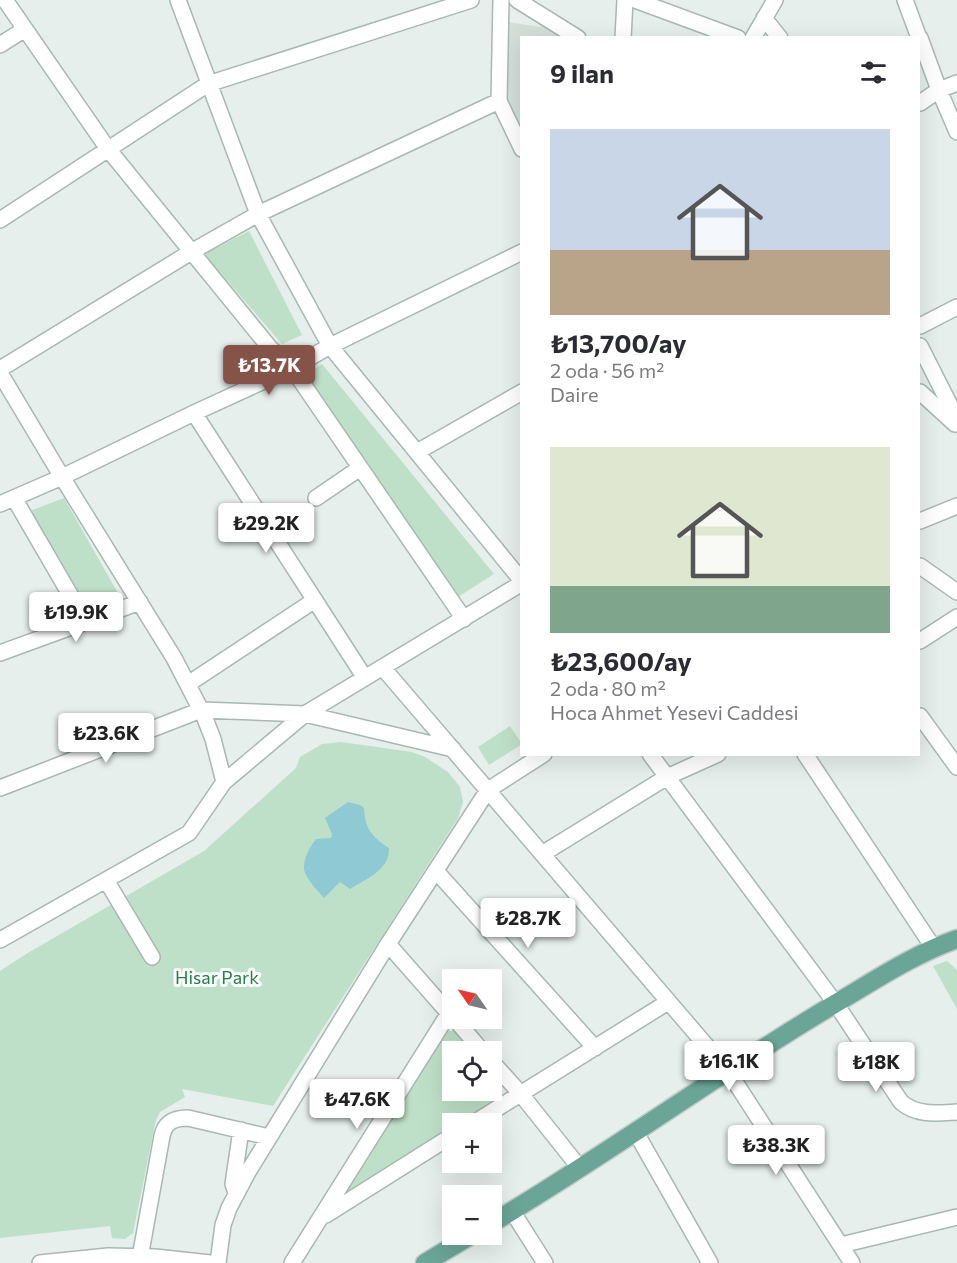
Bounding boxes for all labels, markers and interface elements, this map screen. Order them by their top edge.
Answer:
icon: filters [857,56,890,89]
text: 9 ilan [550,57,614,88]
icon: home [666,168,774,276]
text: ₺13,700/ay [550,327,687,358]
pin: ₺13.7K [220,345,318,396]
text: ₺13.7K [237,352,301,376]
text: 2 oda · 56 m² [550,358,664,382]
text: Daire [550,382,599,406]
icon: home [666,486,774,594]
pin: ₺29.2K [217,503,315,554]
text: ₺29.2K [232,510,300,534]
pin: ₺19.9K [27,592,125,643]
text: ₺19.9K [43,599,109,623]
text: ₺23,600/ay [550,645,692,676]
text: 2 oda · 80 m² [550,676,666,700]
text: Hoca Ahmet Yesevi Caddesi [550,700,799,724]
pin: ₺23.6K [57,713,155,764]
text: ₺23.6K [72,720,140,744]
pin: ₺28.7K [479,898,577,949]
text: ₺28.7K [495,905,561,929]
park label: Hisar Park [175,966,259,988]
north arrow [442,969,502,1029]
map controls [442,969,502,1245]
button: locate [442,1041,502,1101]
pin: ₺16.1K [680,1041,778,1092]
pin: ₺18K [840,1042,912,1093]
text: ₺16.1K [698,1048,760,1072]
text: ₺18K [852,1049,900,1073]
pin: ₺47.6K [308,1079,406,1130]
text: ₺47.6K [324,1086,391,1110]
button: + [442,1113,502,1173]
pin: ₺38.3K [727,1125,825,1176]
text: ₺38.3K [742,1132,810,1156]
button: − [442,1185,502,1245]

